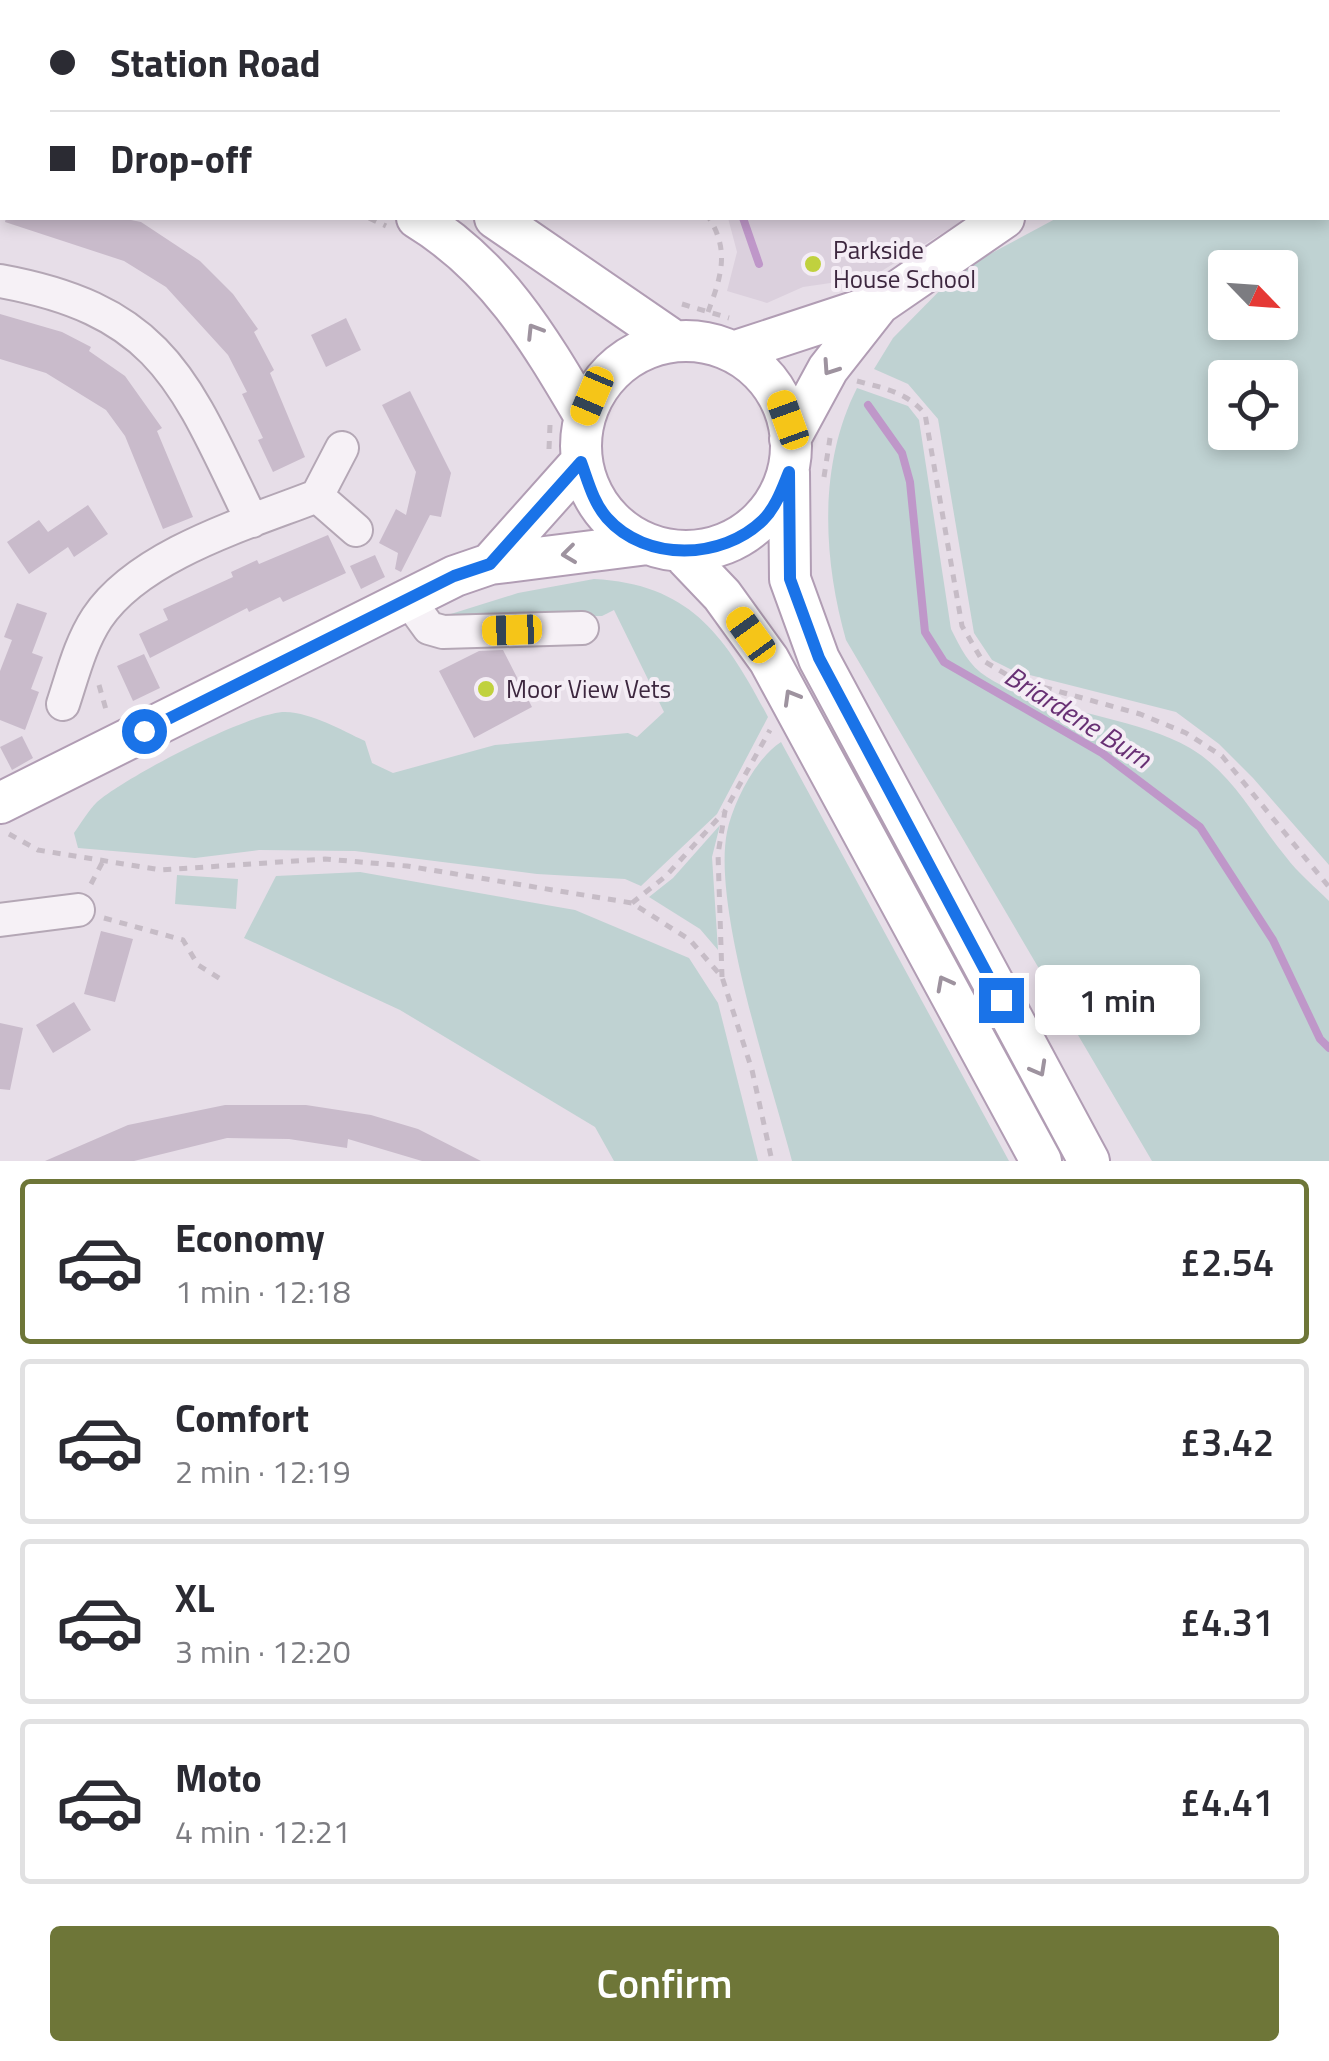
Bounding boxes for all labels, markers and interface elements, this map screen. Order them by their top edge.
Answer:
text: Station Road [110,34,321,92]
text: Drop-off [110,130,252,188]
place label: Parkside House School [833,231,976,298]
north arrow [1208,250,1298,340]
map controls [1208,250,1298,450]
marker: Parkside House School [802,253,824,275]
one-way arrow [528,324,547,342]
one-way arrow [824,357,842,376]
button: locate [1208,360,1298,450]
car [566,363,618,429]
car [764,387,812,453]
one-way arrow [560,543,576,564]
car [721,602,781,668]
car [481,614,543,646]
water label: Briardene Burn [996,654,1161,779]
place label: Moor View Vets [506,670,671,708]
marker: Moor View Vets [475,678,497,700]
one-way arrow [783,689,803,707]
route start [122,709,167,754]
callout: 1 min [1036,965,1201,1035]
one-way arrow [936,976,956,994]
text: 1 min [1079,976,1156,1024]
route end [979,978,1024,1023]
one-way arrow [1027,1059,1046,1077]
text: Economy [175,1209,325,1267]
icon: car [55,1217,145,1307]
text: £2.54 [1180,1233,1274,1291]
text: 1 min · 12:18 [175,1267,351,1315]
text: Comfort [175,1389,309,1447]
icon: car [55,1397,145,1487]
text: £3.42 [1180,1413,1274,1471]
text: 2 min · 12:19 [175,1447,351,1495]
text: XL [175,1569,215,1627]
icon: car [55,1577,145,1667]
text: £4.31 [1180,1593,1274,1651]
text: 3 min · 12:20 [175,1627,351,1675]
text: Moto [175,1749,262,1807]
icon: car [55,1757,145,1847]
text: £4.41 [1180,1773,1274,1831]
text: 4 min · 12:21 [175,1807,351,1855]
button: Confirm [50,1926,1279,2041]

